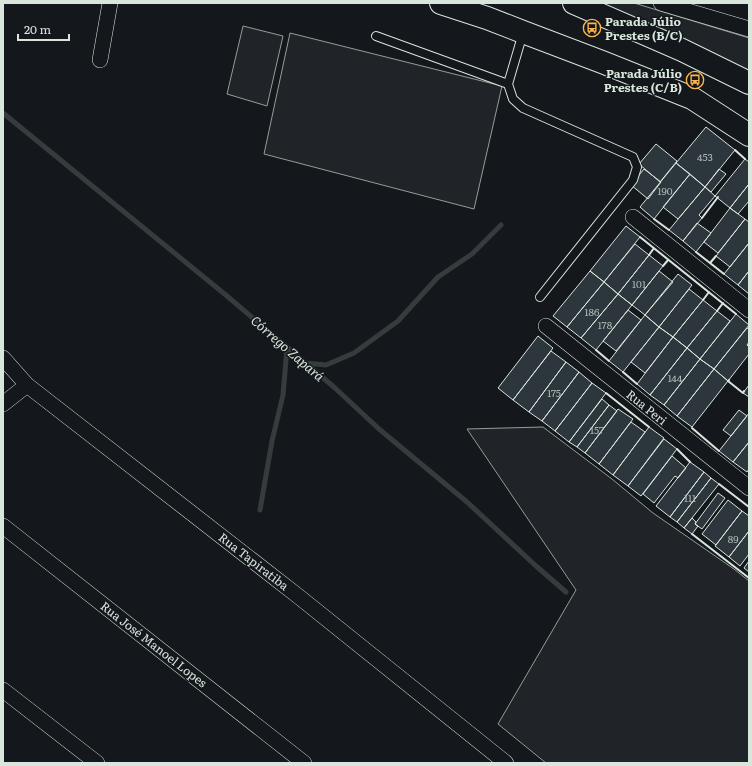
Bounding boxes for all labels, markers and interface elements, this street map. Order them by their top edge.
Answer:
place label: Parada Júlio Prestes (B/C) [605,12,683,44]
scale bar [18,16,69,42]
bus stop icon: Parada Júlio Prestes (B/C) [582,18,602,38]
text: 20 m [24,20,51,38]
place label: Parada Júlio Prestes (C/B) [604,64,683,96]
bus stop icon: Parada Júlio Prestes (C/B) [685,70,705,90]
house number: 453 [697,149,713,164]
house number: 190 [657,183,673,198]
house number: 101 [632,276,646,291]
house number: 186 [585,304,600,319]
water label: Córrego Zapará [247,311,329,386]
house number: 178 [598,317,613,332]
house number: 144 [668,370,683,385]
house number: 175 [547,385,561,400]
street label: Rua Peri [623,385,671,429]
house number: 157 [590,422,604,437]
house number: 111 [684,490,696,505]
street label: Rua Tapiratiba [215,528,293,594]
house number: 89 [728,531,738,546]
street label: Rua José Manoel Lopes [97,597,211,692]

